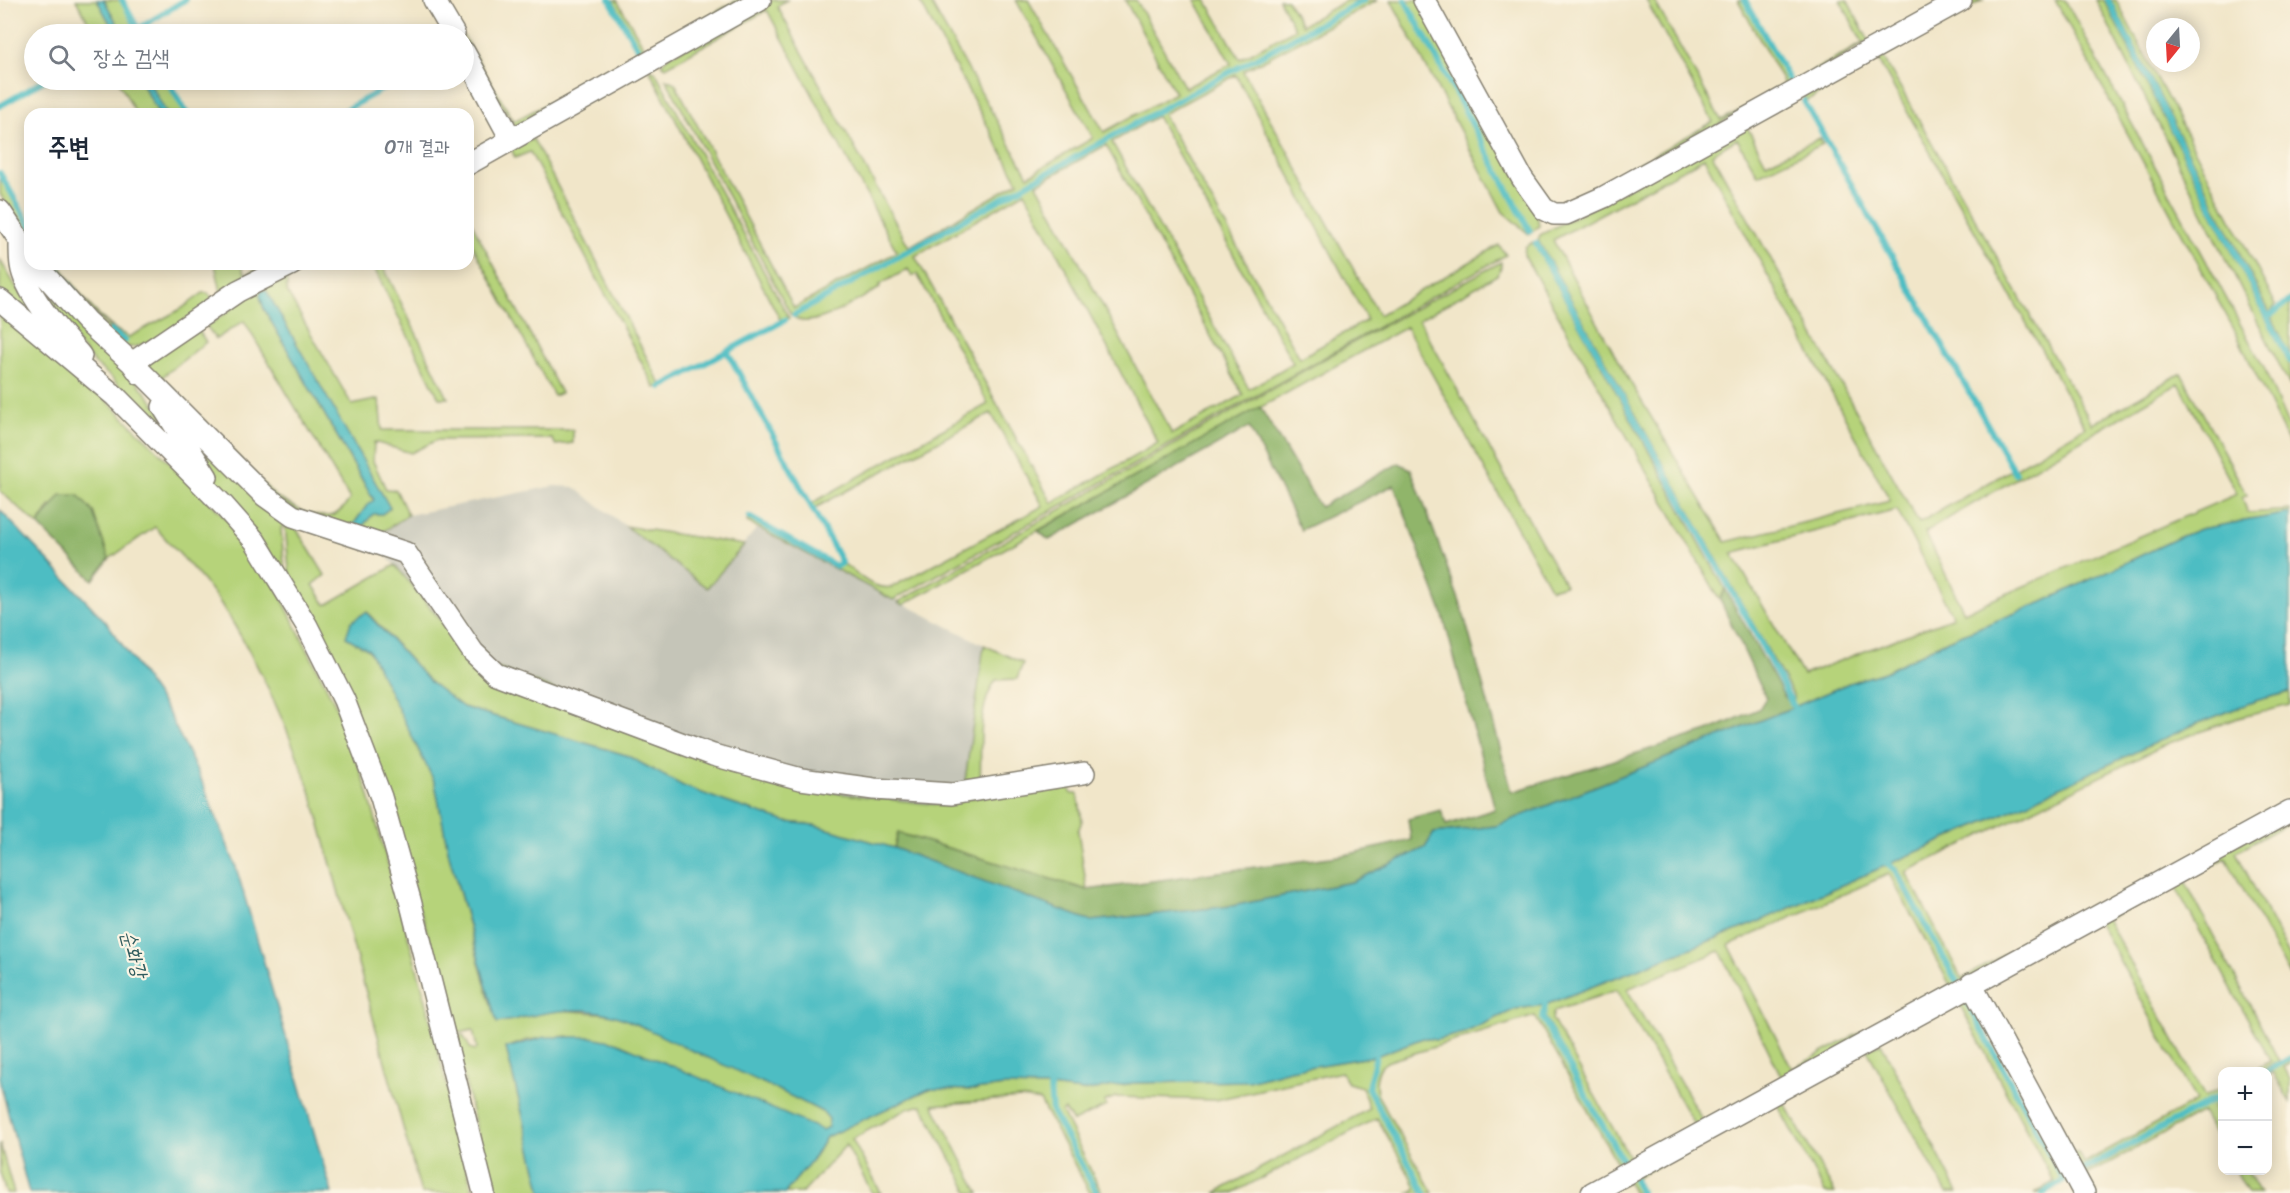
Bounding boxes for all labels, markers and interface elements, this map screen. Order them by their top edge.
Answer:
north arrow [2146,18,2200,72]
search box [24,24,474,90]
text: 장소 검색 [93,38,170,77]
icon: search [45,41,78,74]
text: 주변 [48,124,90,170]
text: 0개 결과 [384,130,450,165]
water label: 순화강 [111,926,158,985]
map controls [2218,1067,2272,1175]
button: + [2218,1067,2272,1121]
button: − [2218,1121,2272,1175]

